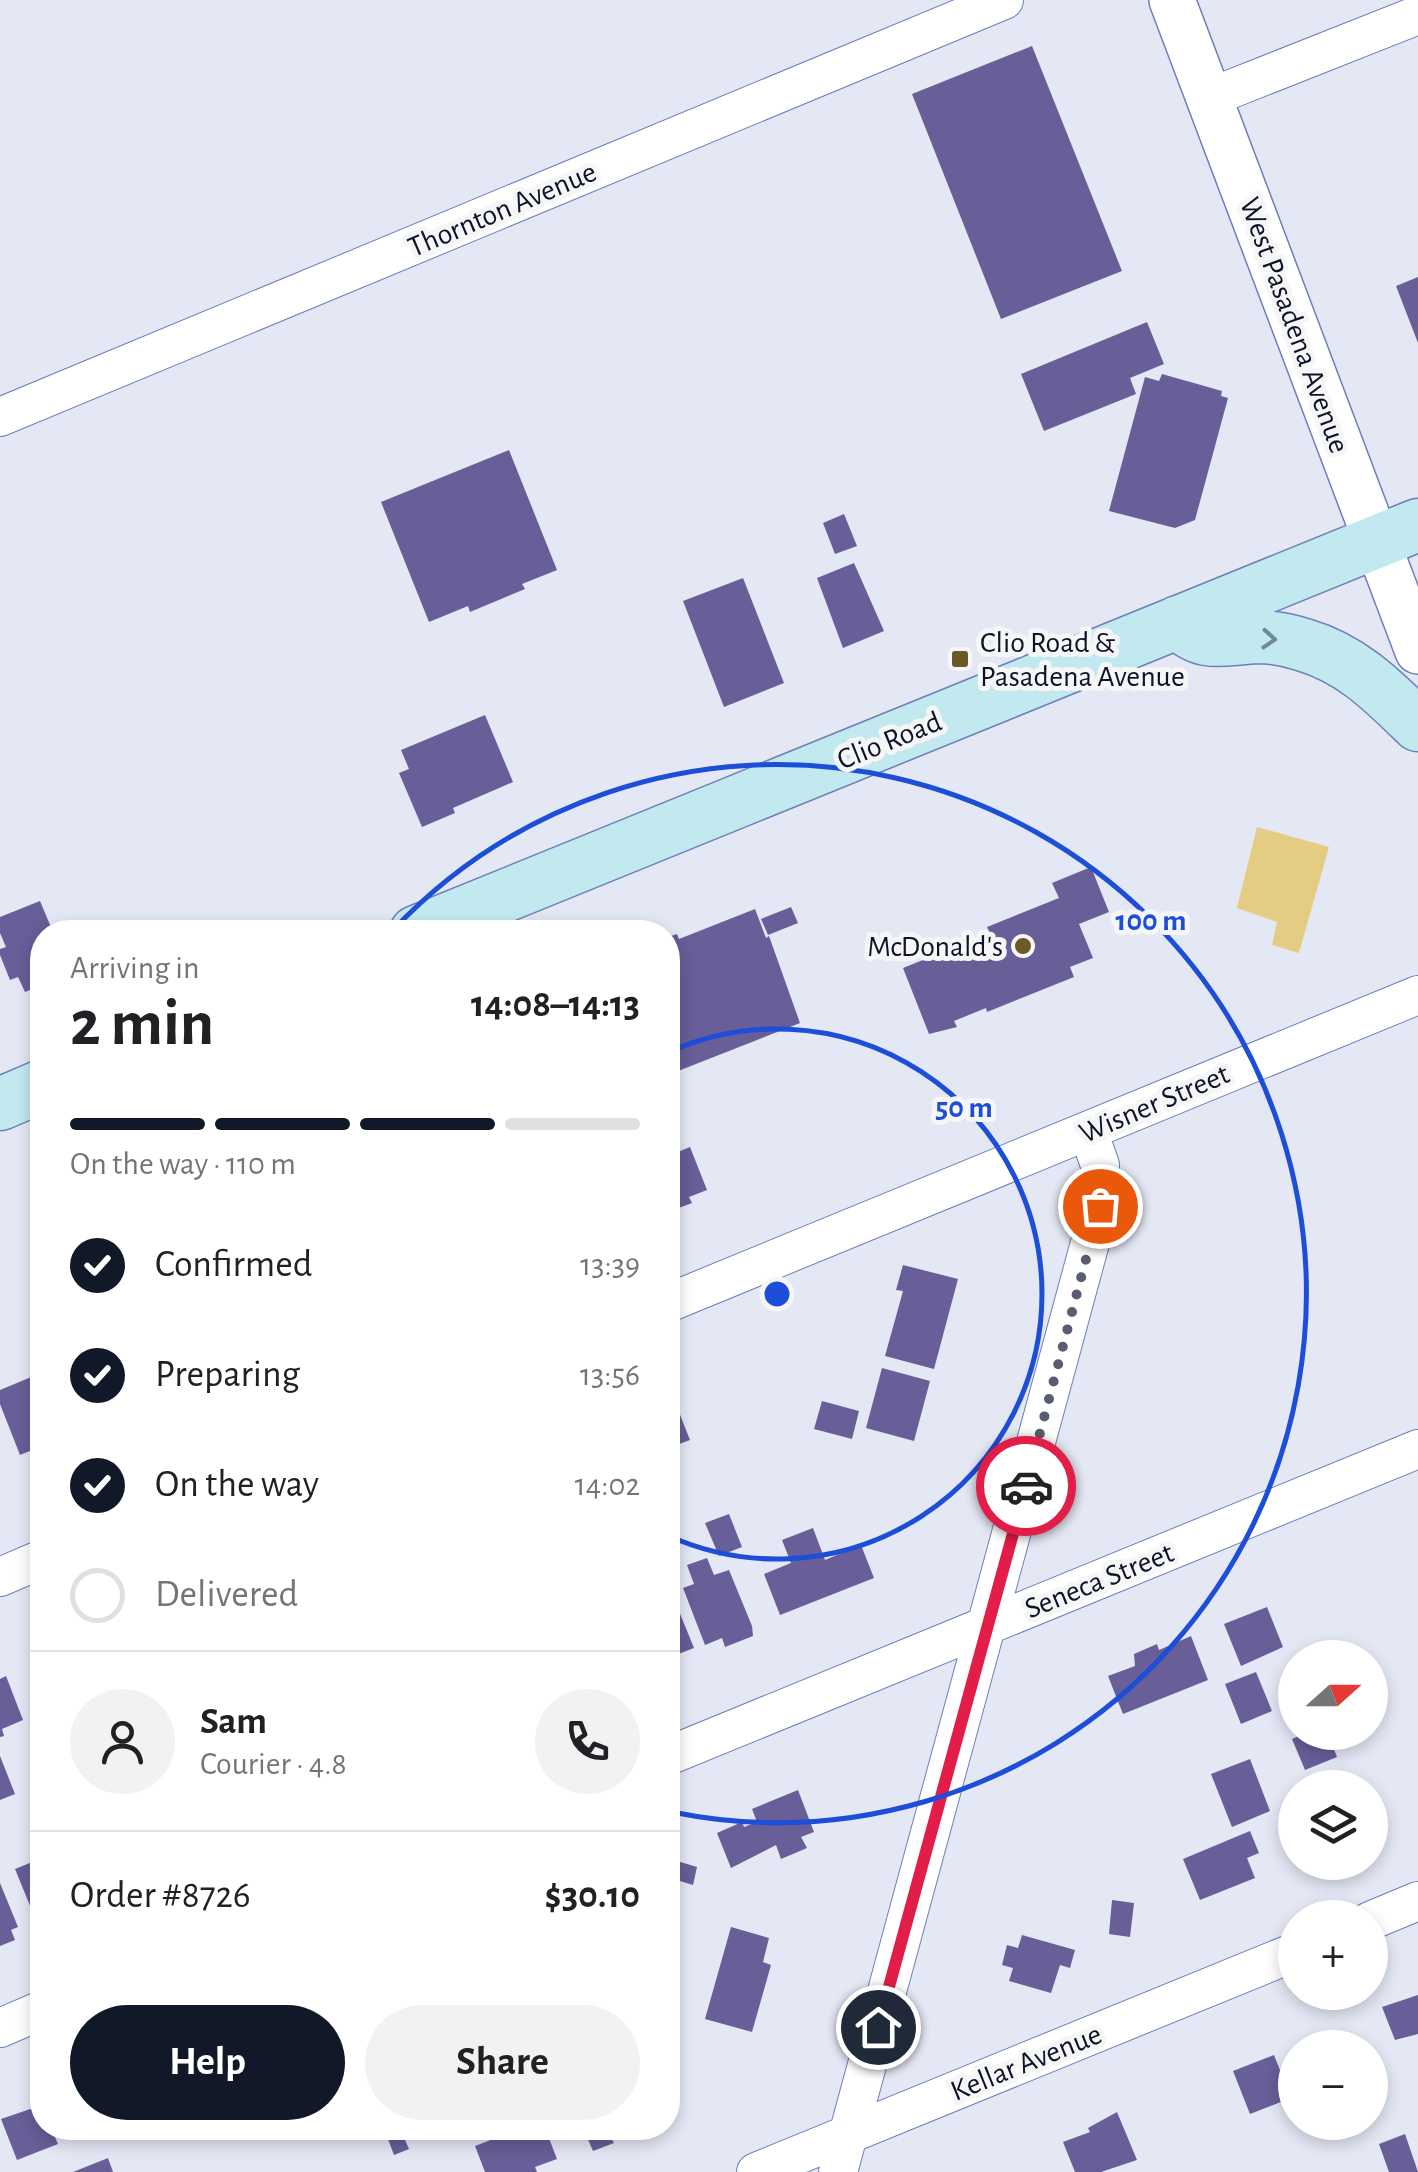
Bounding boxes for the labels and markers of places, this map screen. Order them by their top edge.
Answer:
place label: Clio Road & Pasadena Avenue [980,628,1185,692]
marker: Clio Road & Pasadena Avenue [949,648,971,670]
place label: McDonald's [867,932,1003,962]
marker: McDonald's [1012,935,1034,957]
pin [1058,1164,1143,1249]
centre of rings [759,1276,795,1312]
pin [836,1985,921,2070]

